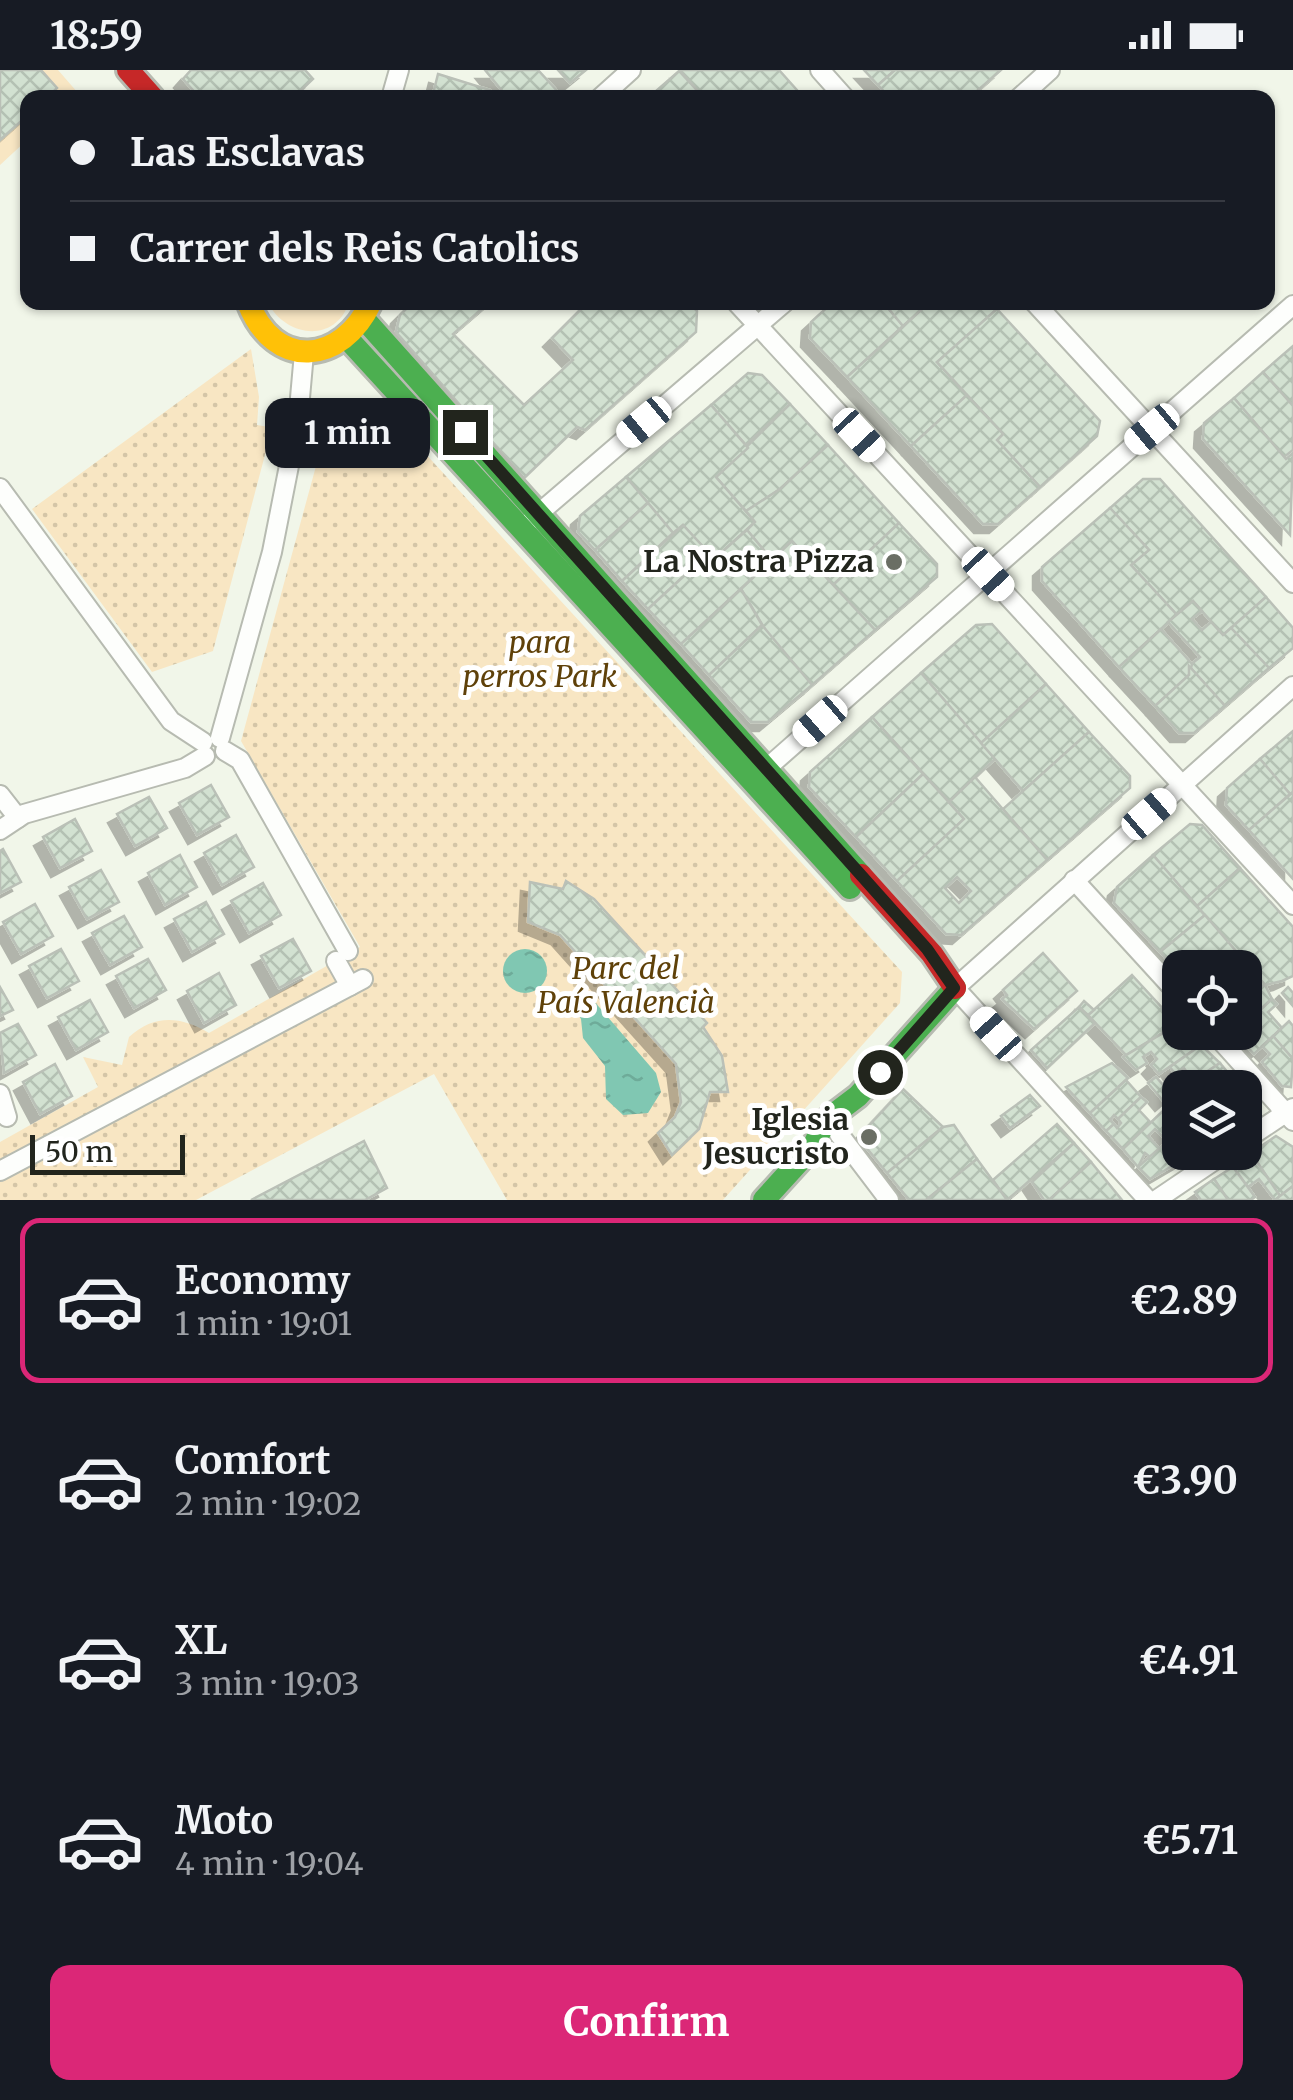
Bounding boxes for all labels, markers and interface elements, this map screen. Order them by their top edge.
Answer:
text: 18:59 [50,12,143,59]
text: Las Esclavas [130,129,365,176]
text: Carrer dels Reis Catolics [130,225,579,272]
car [611,391,677,453]
callout: 1 min [265,397,430,467]
car [1119,398,1185,460]
car [828,403,890,467]
route end [443,410,488,455]
text: 1 min [304,413,391,453]
place label: La Nostra Pizza [643,542,874,580]
car [957,542,1019,606]
marker: La Nostra Pizza [883,551,905,573]
park label: para perros Park [463,623,618,695]
car [788,690,852,752]
car [1117,783,1181,845]
park label: Parc del País Valencià [537,949,715,1021]
map controls [1162,950,1262,1170]
button: locate [1162,950,1262,1050]
car [965,1002,1027,1066]
route start [858,1050,903,1095]
button: layers [1162,1070,1262,1170]
place label: Iglesia Jesucristo [702,1100,849,1172]
marker: Iglesia Jesucristo [858,1126,880,1148]
scale bar [30,1130,185,1174]
text: 50 m [45,1134,113,1170]
icon: car [55,1256,145,1346]
text: Economy [175,1257,350,1304]
text: €2.89 [1130,1277,1238,1324]
text: 1 min · 19:01 [175,1304,352,1344]
icon: car [55,1436,145,1526]
text: Comfort [175,1437,331,1484]
text: €3.90 [1132,1457,1238,1504]
text: 2 min · 19:02 [175,1484,361,1524]
icon: car [55,1616,145,1706]
text: XL [175,1617,227,1664]
text: €4.91 [1139,1637,1238,1684]
text: 3 min · 19:03 [175,1664,360,1704]
icon: car [55,1796,145,1886]
text: Moto [175,1797,273,1844]
text: €5.71 [1142,1817,1238,1864]
text: 4 min · 19:04 [175,1844,363,1884]
button: Confirm [50,1965,1243,2080]

